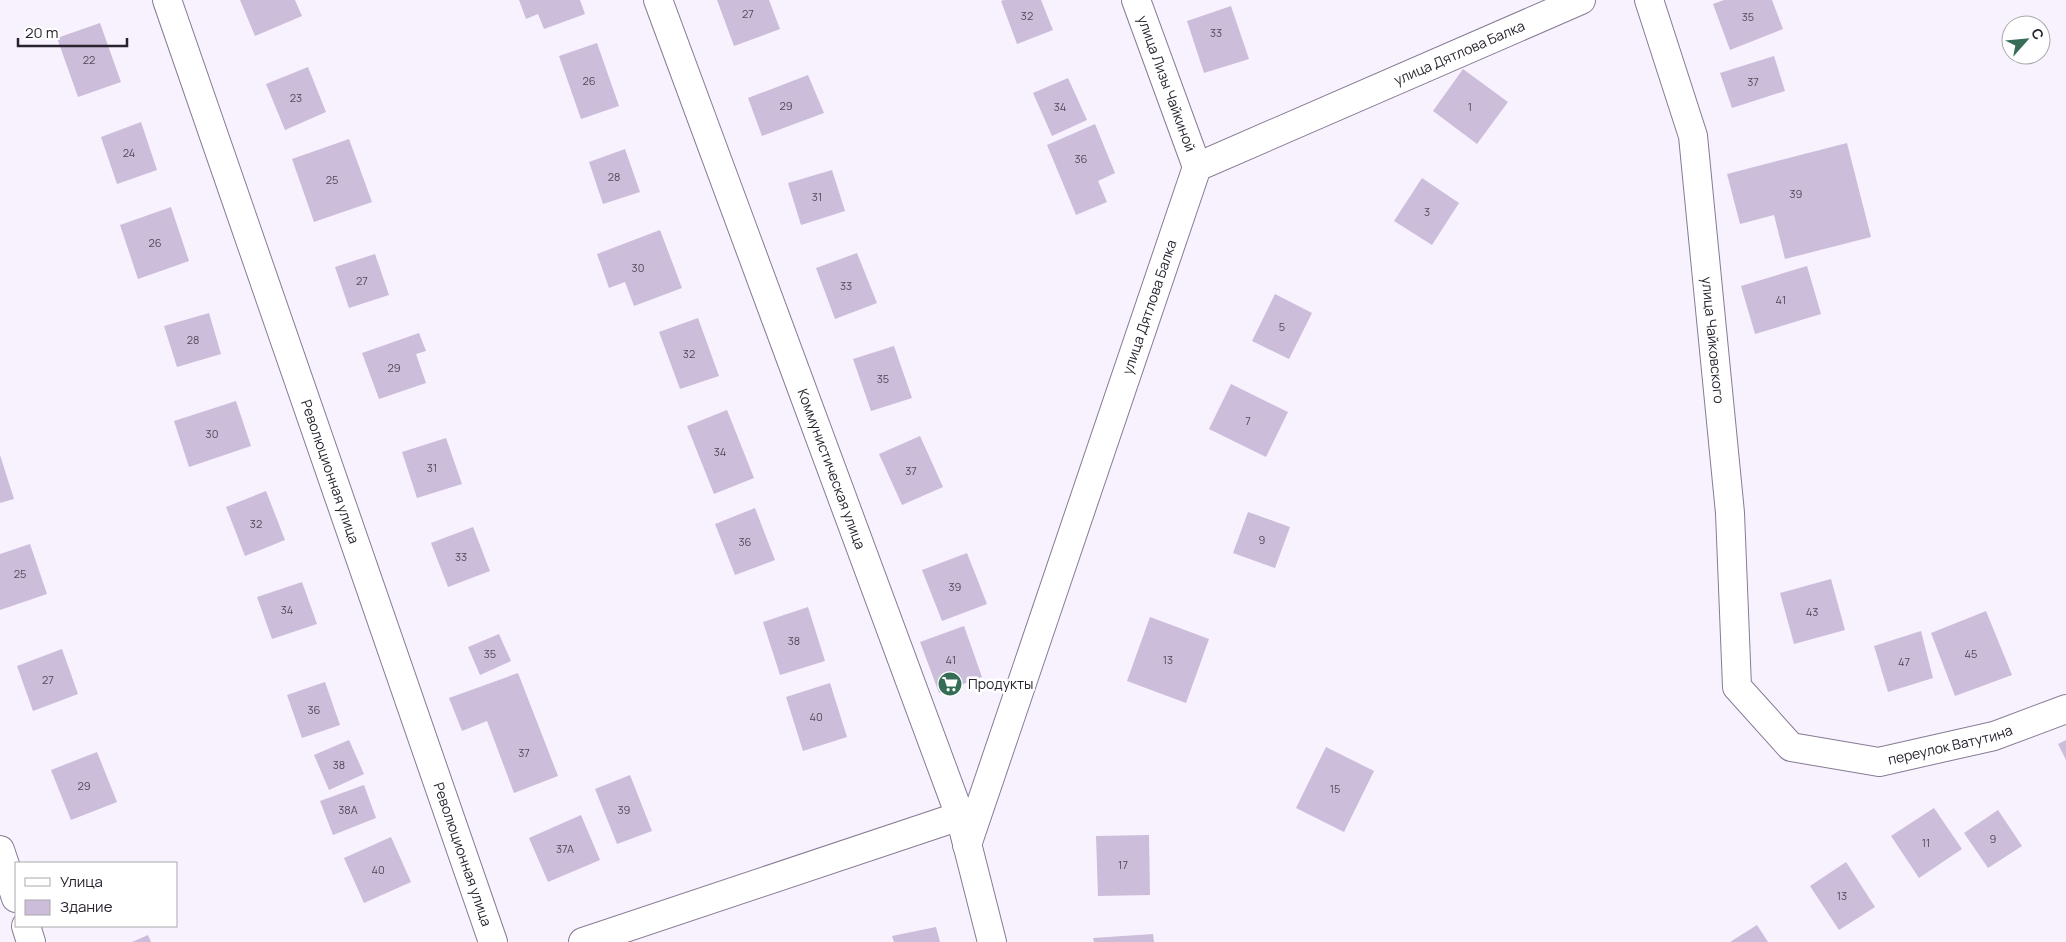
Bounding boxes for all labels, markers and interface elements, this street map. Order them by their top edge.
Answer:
house number: 27 [742,6,754,21]
house number: 32 [1021,8,1033,23]
house number: 35 [1742,9,1754,24]
street label: улица Лизы Чайкиной [1133,13,1201,154]
scale bar [18,15,126,47]
north arrow [2001,15,2051,65]
street label: улица Дятлова Балка [1391,16,1528,89]
text: 20 m [25,22,58,43]
house number: 33 [1210,25,1222,40]
text: С [2027,25,2049,43]
house number: 22 [83,52,95,67]
house number: 26 [582,73,596,88]
house number: 37 [1747,74,1759,89]
house number: 23 [290,90,302,105]
house number: 29 [779,98,793,113]
house number: 34 [1054,99,1066,114]
house number: 1 [1468,99,1472,114]
house number: 24 [123,145,135,160]
house number: 36 [1075,151,1088,166]
house number: 28 [608,169,620,184]
house number: 25 [326,172,338,187]
house number: 39 [1790,186,1803,201]
house number: 31 [812,189,822,204]
house number: 3 [1424,204,1430,219]
house number: 26 [148,235,162,250]
street label: улица Дятлова Балка [1117,237,1181,377]
house number: 30 [632,260,644,275]
house number: 27 [356,273,368,288]
street label: улица Чайковского [1698,276,1729,404]
house number: 33 [840,278,852,293]
house number: 41 [1776,292,1786,307]
house number: 5 [1279,319,1285,334]
house number: 28 [187,332,199,347]
house number: 32 [683,346,695,361]
house number: 29 [387,360,401,375]
house number: 35 [877,371,889,386]
street label: Коммунистическая улица [794,386,870,552]
street label: Революционная улица [297,397,364,546]
house number: 7 [1245,413,1251,428]
house number: 30 [206,426,218,441]
house number: 34 [714,444,726,459]
house number: 31 [427,460,437,475]
house number: 37 [905,463,917,478]
house number: 32 [250,516,262,531]
house number: 9 [1259,532,1266,547]
house number: 36 [739,534,752,549]
house number: 33 [455,549,467,564]
house number: 25 [14,566,26,581]
house number: 39 [949,579,962,594]
house number: 34 [281,602,293,617]
house number: 43 [1806,604,1818,619]
house number: 38 [788,633,800,648]
house number: 35 [484,646,496,661]
house number: 45 [1965,646,1977,661]
house number: 41 [946,652,956,667]
house number: 13 [1163,652,1173,667]
house number: 47 [1898,654,1910,669]
supermarket icon: Продукты [937,671,963,697]
house number: 27 [42,672,54,687]
place label: Продукты [968,674,1033,693]
house number: 36 [308,702,321,717]
house number: 40 [809,709,823,724]
street label: переулок Ватутина [1886,720,2015,769]
house number: 37 [518,745,530,760]
house number: 38 [333,757,345,772]
house number: 29 [77,778,91,793]
street label: Революционная улица [429,780,497,929]
house number: 15 [1330,781,1340,796]
house number: 38А [338,802,358,817]
house number: 39 [618,802,631,817]
house number: 9 [1990,831,1997,846]
house number: 11 [1922,835,1930,850]
house number: 37А [556,841,574,856]
house number: 17 [1118,857,1128,872]
legend [15,862,178,927]
house number: 40 [371,862,385,877]
text: Улица [60,871,103,892]
house number: 13 [1837,888,1847,903]
text: Здание [60,896,113,917]

